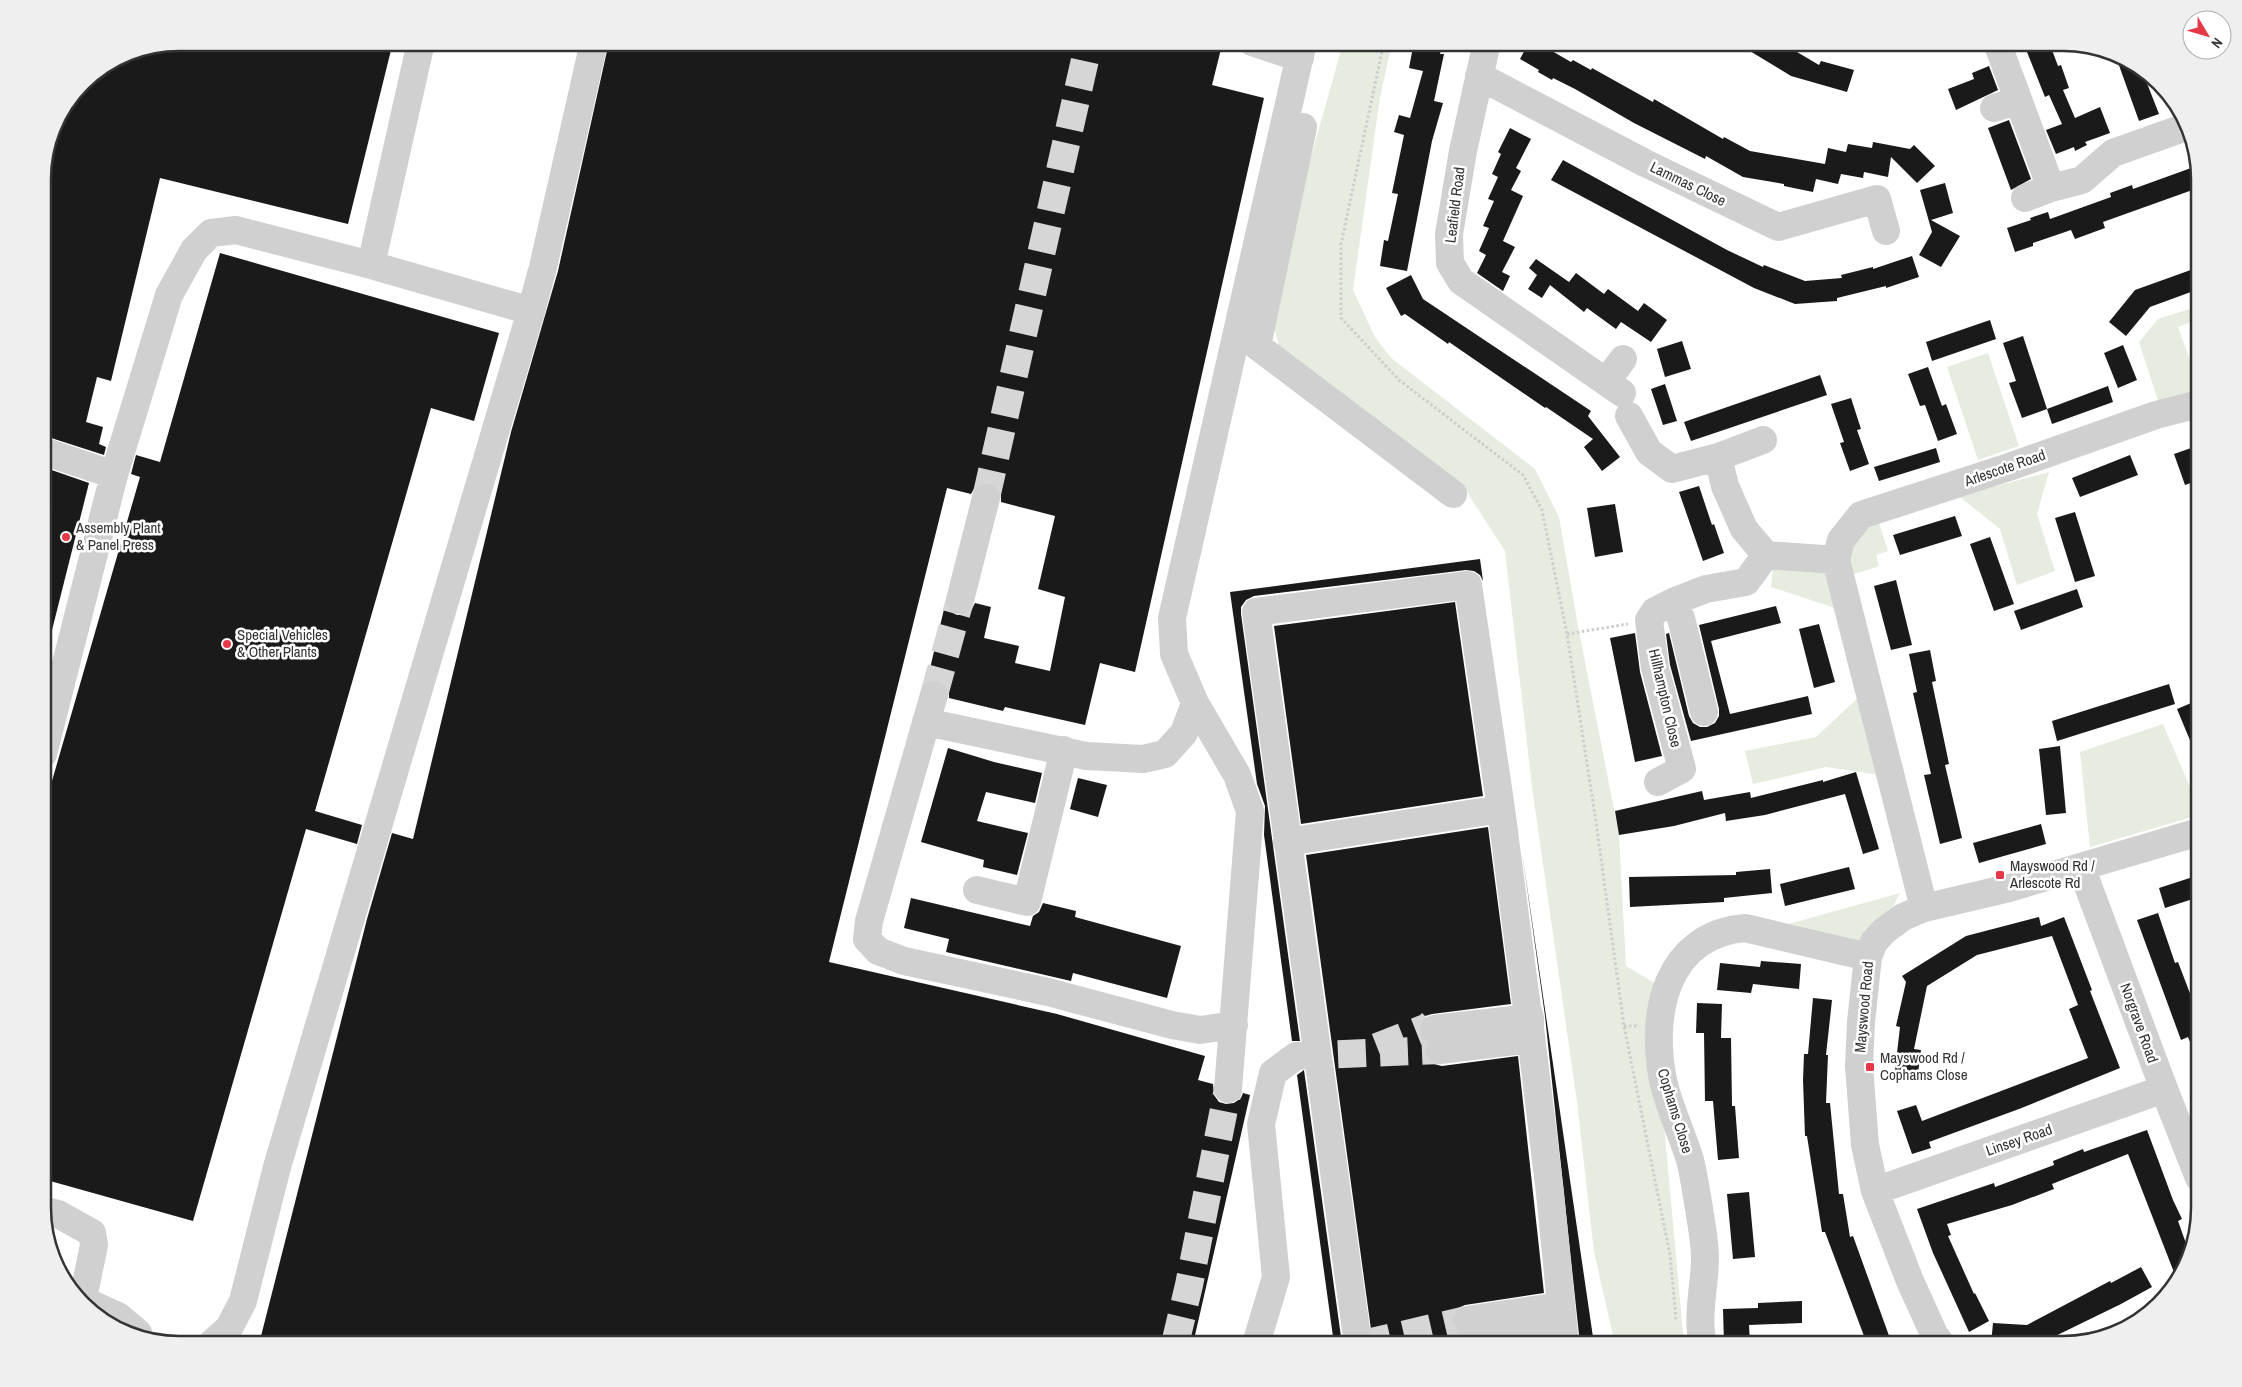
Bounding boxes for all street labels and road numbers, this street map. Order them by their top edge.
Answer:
street label: Lammas Close [1647,156,1730,211]
street label: Leafield Road [1439,166,1470,244]
street label: Arlescote Road [1961,444,2048,491]
street label: Hillhampton Close [1644,647,1687,749]
street label: Mayswood Road [1849,960,1878,1054]
street label: Norgrave Road [2115,980,2164,1066]
street label: Cophams Close [1653,1066,1698,1156]
street label: Linsey Road [1983,1118,2055,1161]

